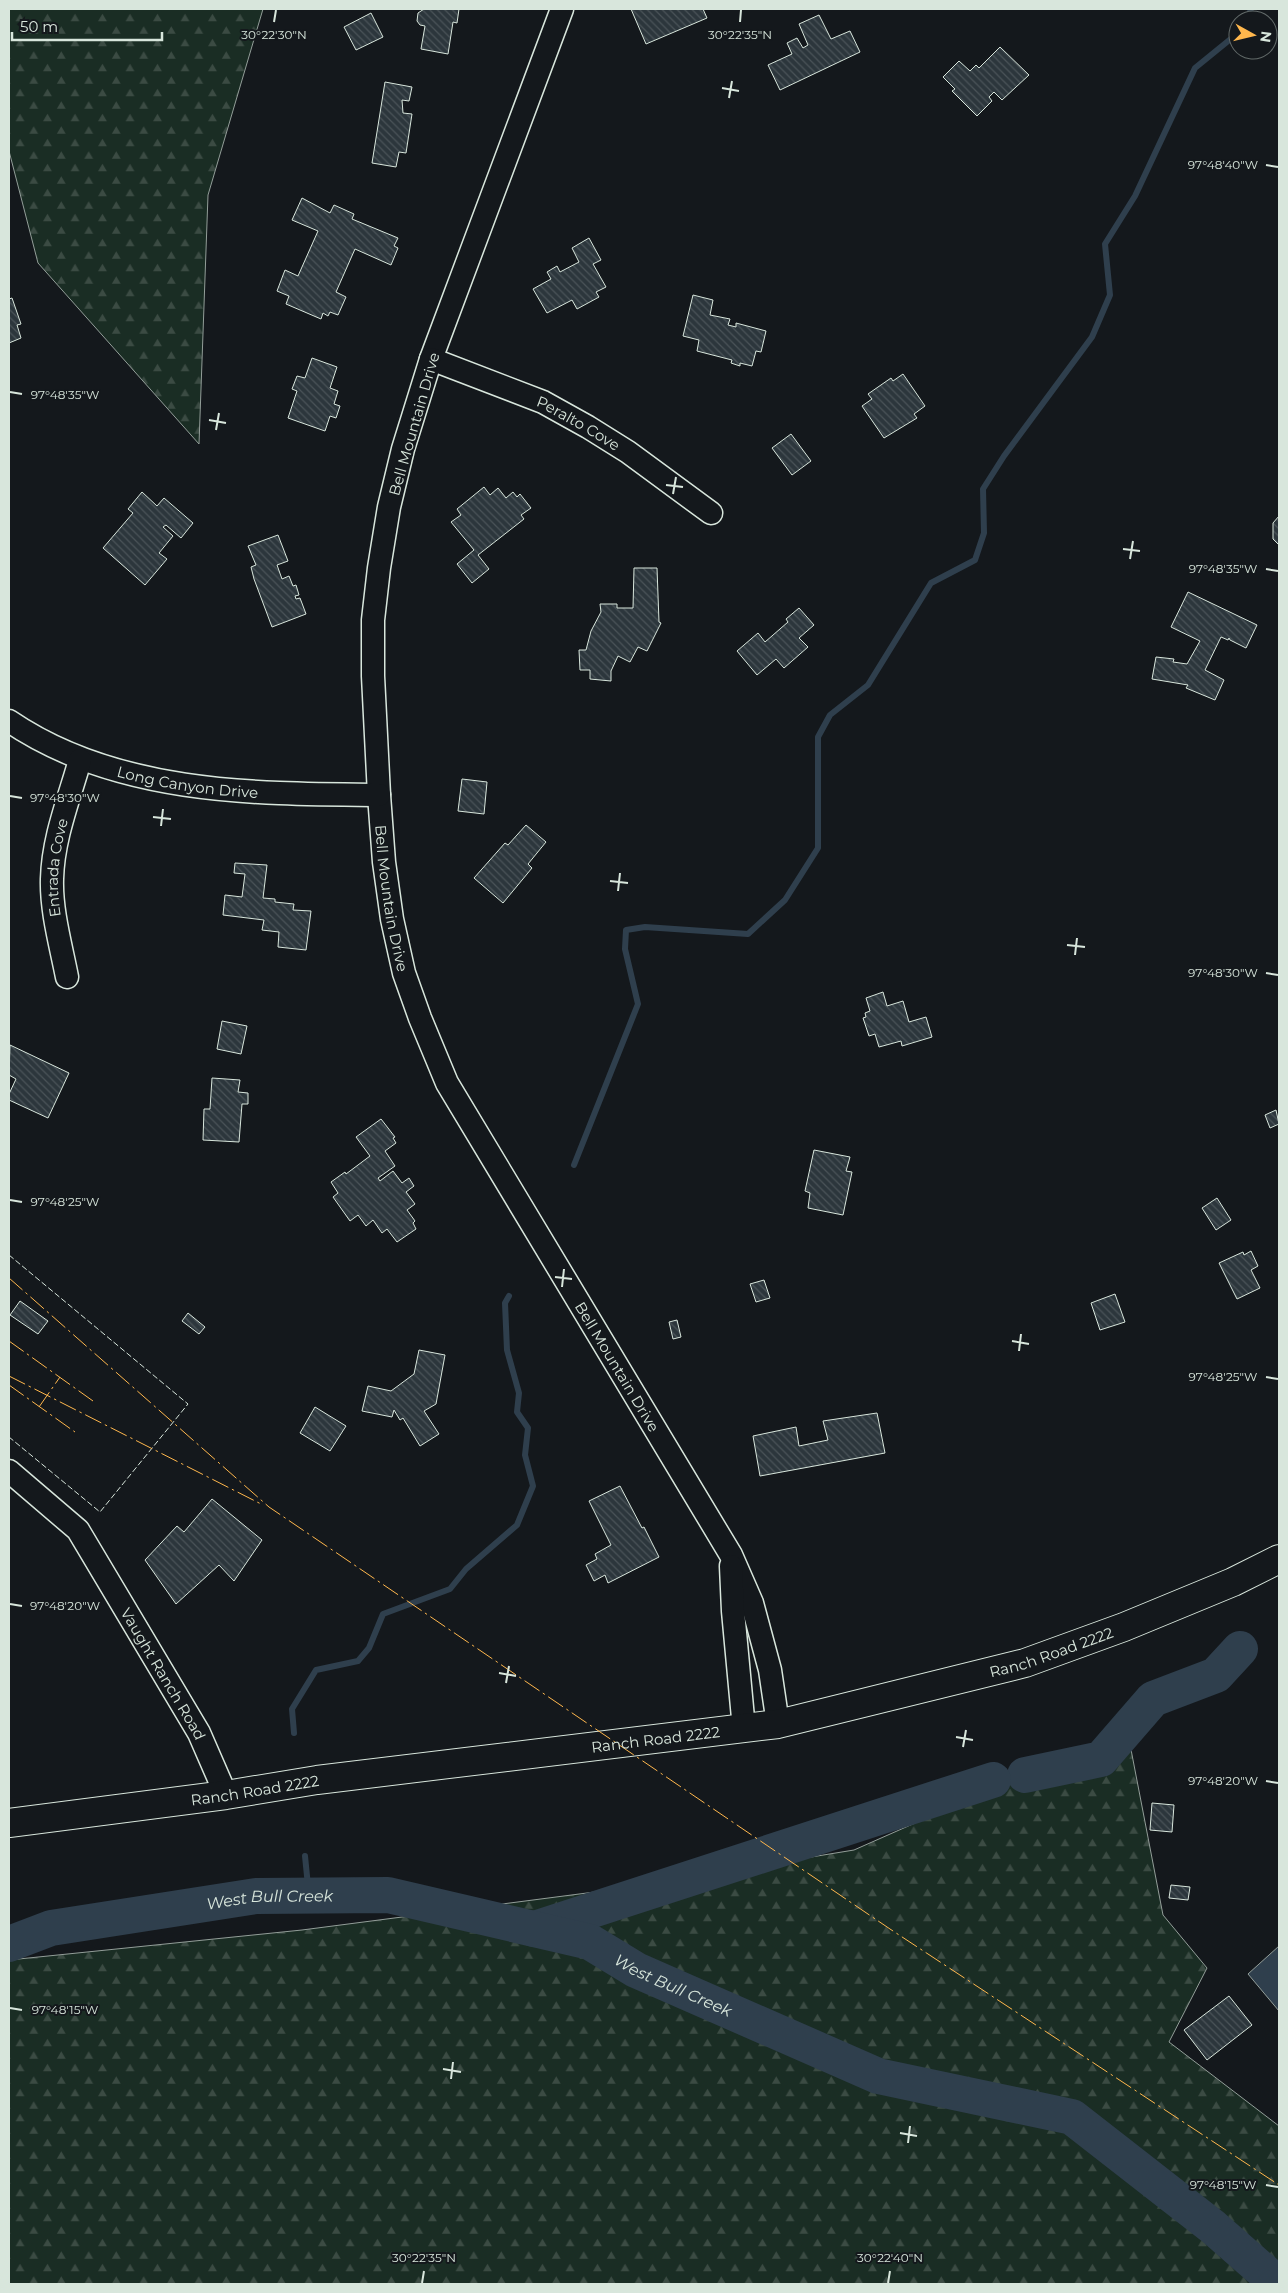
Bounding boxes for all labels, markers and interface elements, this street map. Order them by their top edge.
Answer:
scale bar [12,10,162,42]
north arrow [1228,10,1278,60]
text: 50 m [20,17,58,36]
text: 30°22'30"N [241,27,307,42]
text: 30°22'35"N [708,27,772,42]
text: N [1256,30,1276,44]
text: 97°48'40"W [1188,157,1258,172]
street label: Bell Mountain Drive [384,350,444,498]
text: 97°48'35"W [31,387,99,402]
street label: Peralto Cove [534,391,624,454]
text: 97°48'35"W [1189,561,1257,576]
street label: Long Canyon Drive [115,761,259,802]
text: 97°48'30"W [30,790,100,805]
street label: Entrada Cove [42,816,71,918]
street label: Bell Mountain Drive [372,824,413,973]
text: 97°48'30"W [1188,965,1258,980]
text: 97°48'25"W [31,1194,99,1209]
street label: Bell Mountain Drive [571,1298,664,1435]
text: 97°48'25"W [1189,1369,1257,1384]
text: 97°48'20"W [30,1598,100,1613]
street label: Vaught Ranch Road [117,1604,210,1742]
street label: Ranch Road 2222 [987,1622,1116,1681]
street label: Ranch Road 2222 [590,1722,721,1756]
street label: Ranch Road 2222 [190,1770,320,1809]
text: 97°48'20"W [1188,1773,1258,1788]
water label: West Bull Creek [205,1886,335,1913]
water label: West Bull Creek [611,1950,736,2021]
text: 97°48'15"W [32,2002,98,2017]
text: 97°48'15"W [1190,2177,1256,2192]
text: 30°22'35"N [392,2250,456,2265]
text: 30°22'40"N [857,2250,923,2265]

